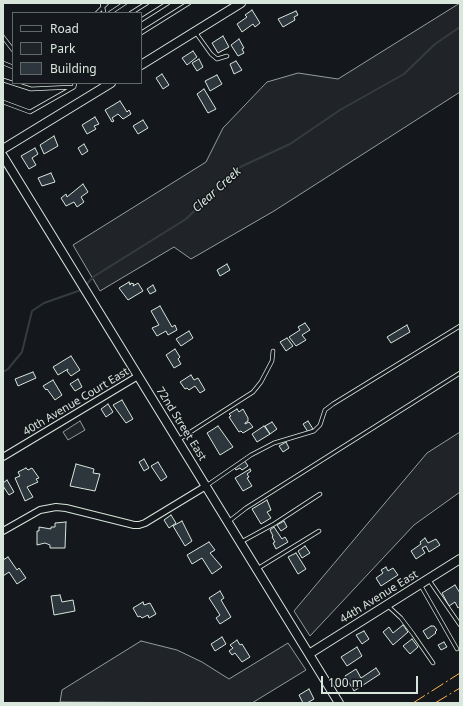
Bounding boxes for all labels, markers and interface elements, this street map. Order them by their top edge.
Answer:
legend [12,12,142,84]
text: Road [50,20,79,37]
text: Park [50,40,75,57]
text: Building [50,60,97,77]
water label: Clear Creek [190,164,244,216]
street label: 40th Avenue Court East [21,365,131,439]
street label: 72nd Street East [153,385,209,463]
street label: 44th Avenue East [338,568,420,626]
scale bar [323,668,420,694]
text: 100 m [328,674,363,691]

